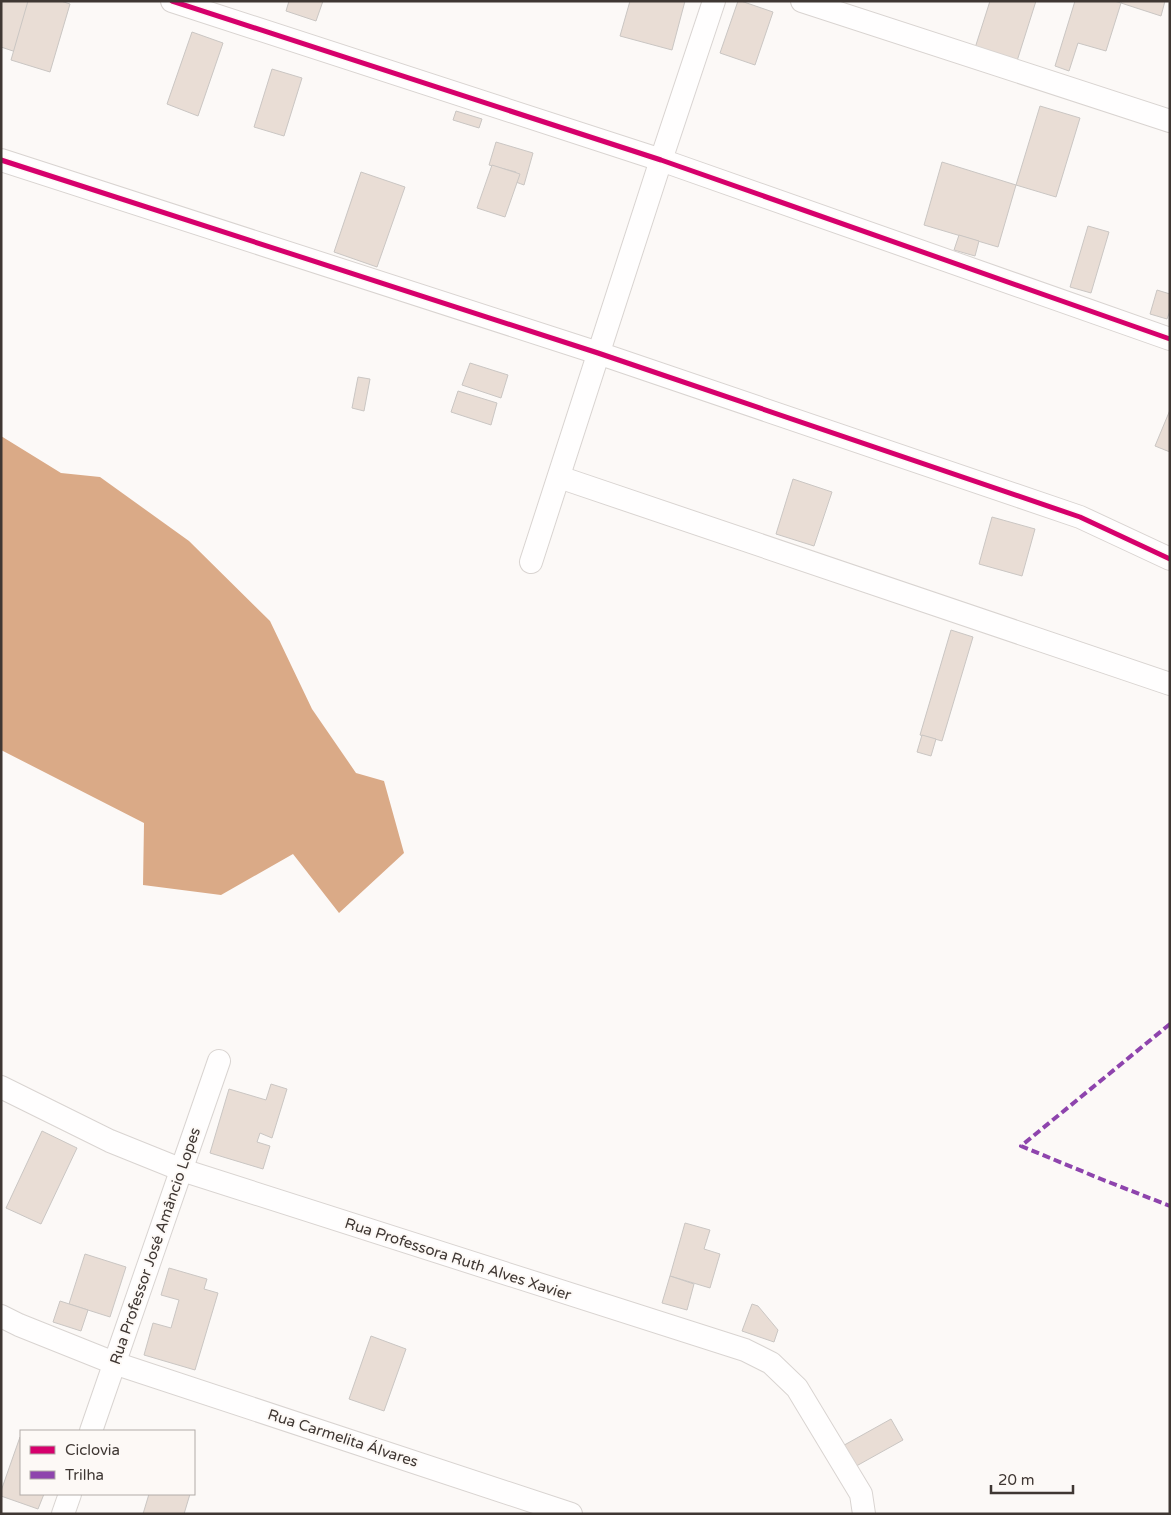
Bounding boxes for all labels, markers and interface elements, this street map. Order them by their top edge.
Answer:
street label: Rua Professor José Amâncio Lopes [106,1125,204,1367]
street label: Rua Professora Ruth Alves Xavier [342,1214,574,1304]
street label: Rua Carmelita Álvares [266,1405,420,1471]
legend [20,1430,195,1495]
text: Ciclovia [65,1441,120,1459]
scale bar [991,1462,1074,1494]
text: Trilha [65,1466,104,1484]
text: 20 m [998,1471,1035,1489]

